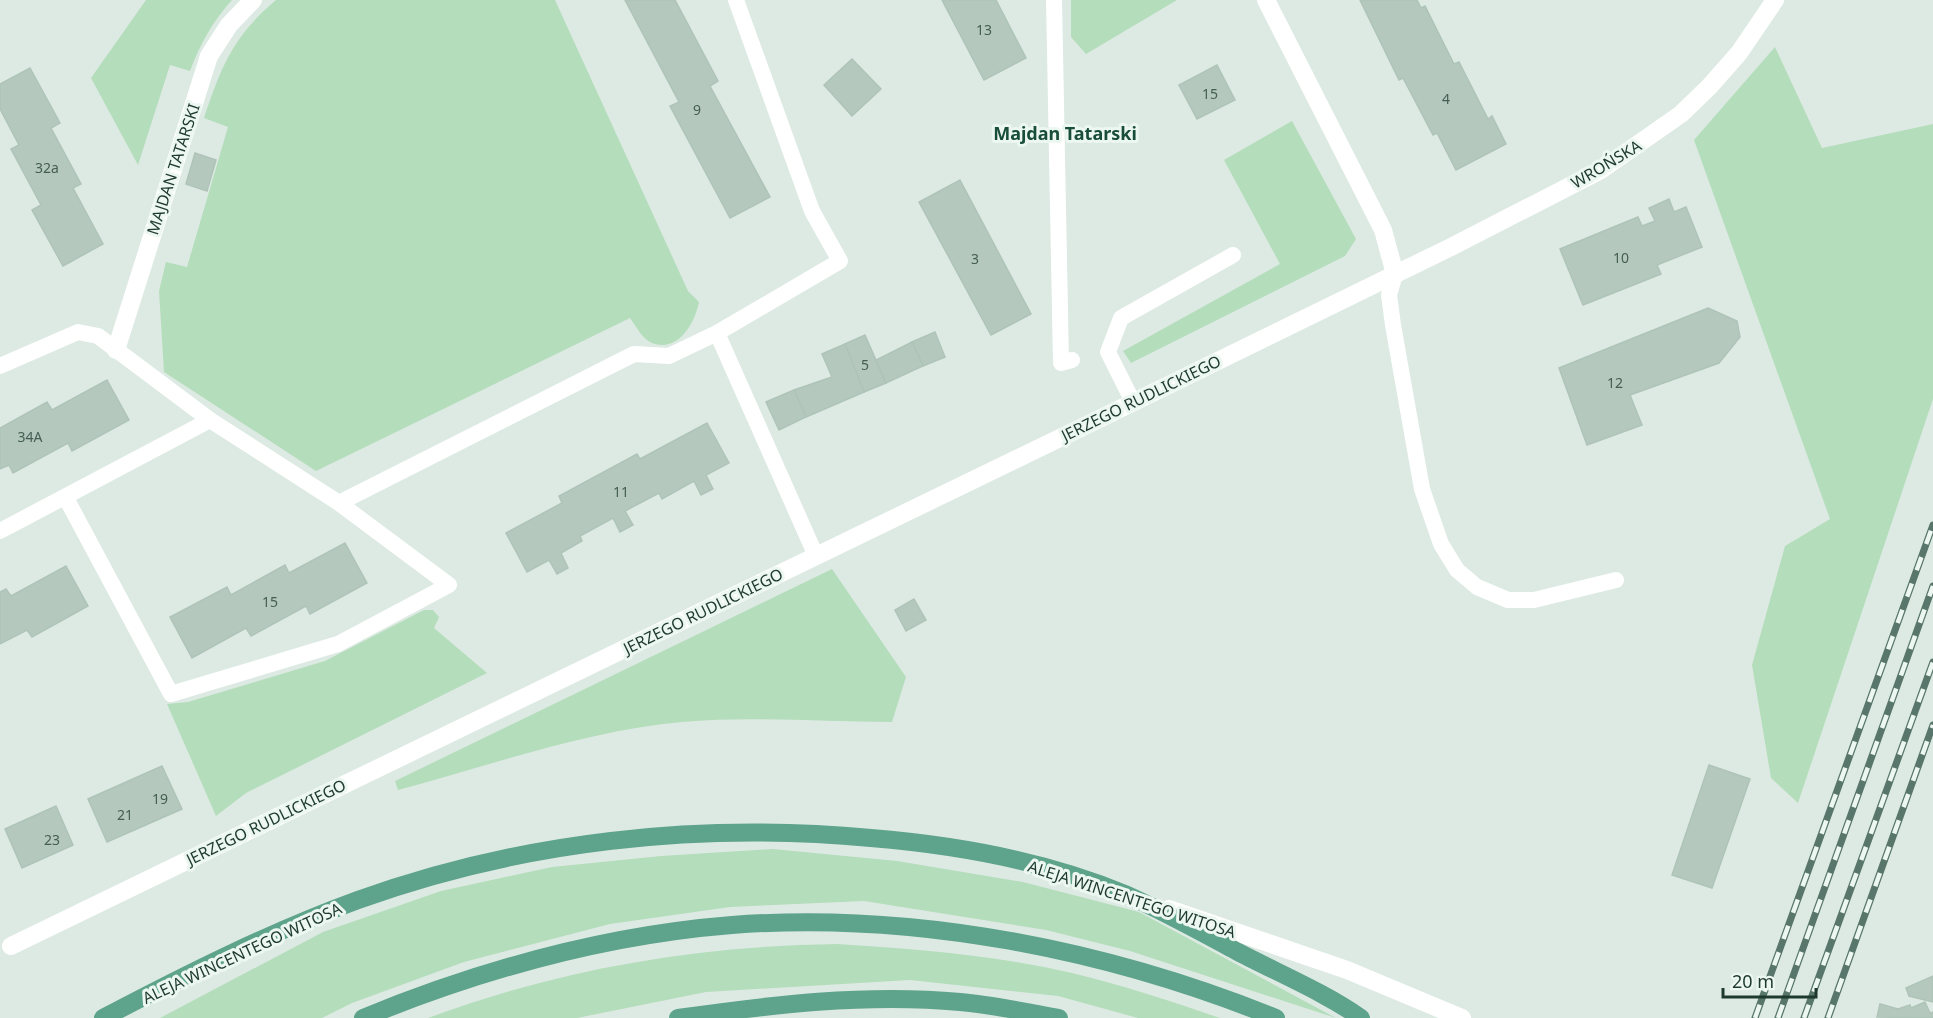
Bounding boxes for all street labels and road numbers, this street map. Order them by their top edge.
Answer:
street label: MAJDAN TATARSKI [141,101,205,237]
street label: WROŃSKA [1567,134,1646,194]
street label: JERZEGO RUDLICKIEGO [1056,350,1225,447]
street label: JERZEGO RUDLICKIEGO [618,563,787,660]
street label: JERZEGO RUDLICKIEGO [181,774,350,871]
street label: ALEJA WINCENTEGO WITOSA [1025,855,1239,943]
street label: ALEJA WINCENTEGO WITOSA [139,897,346,1009]

